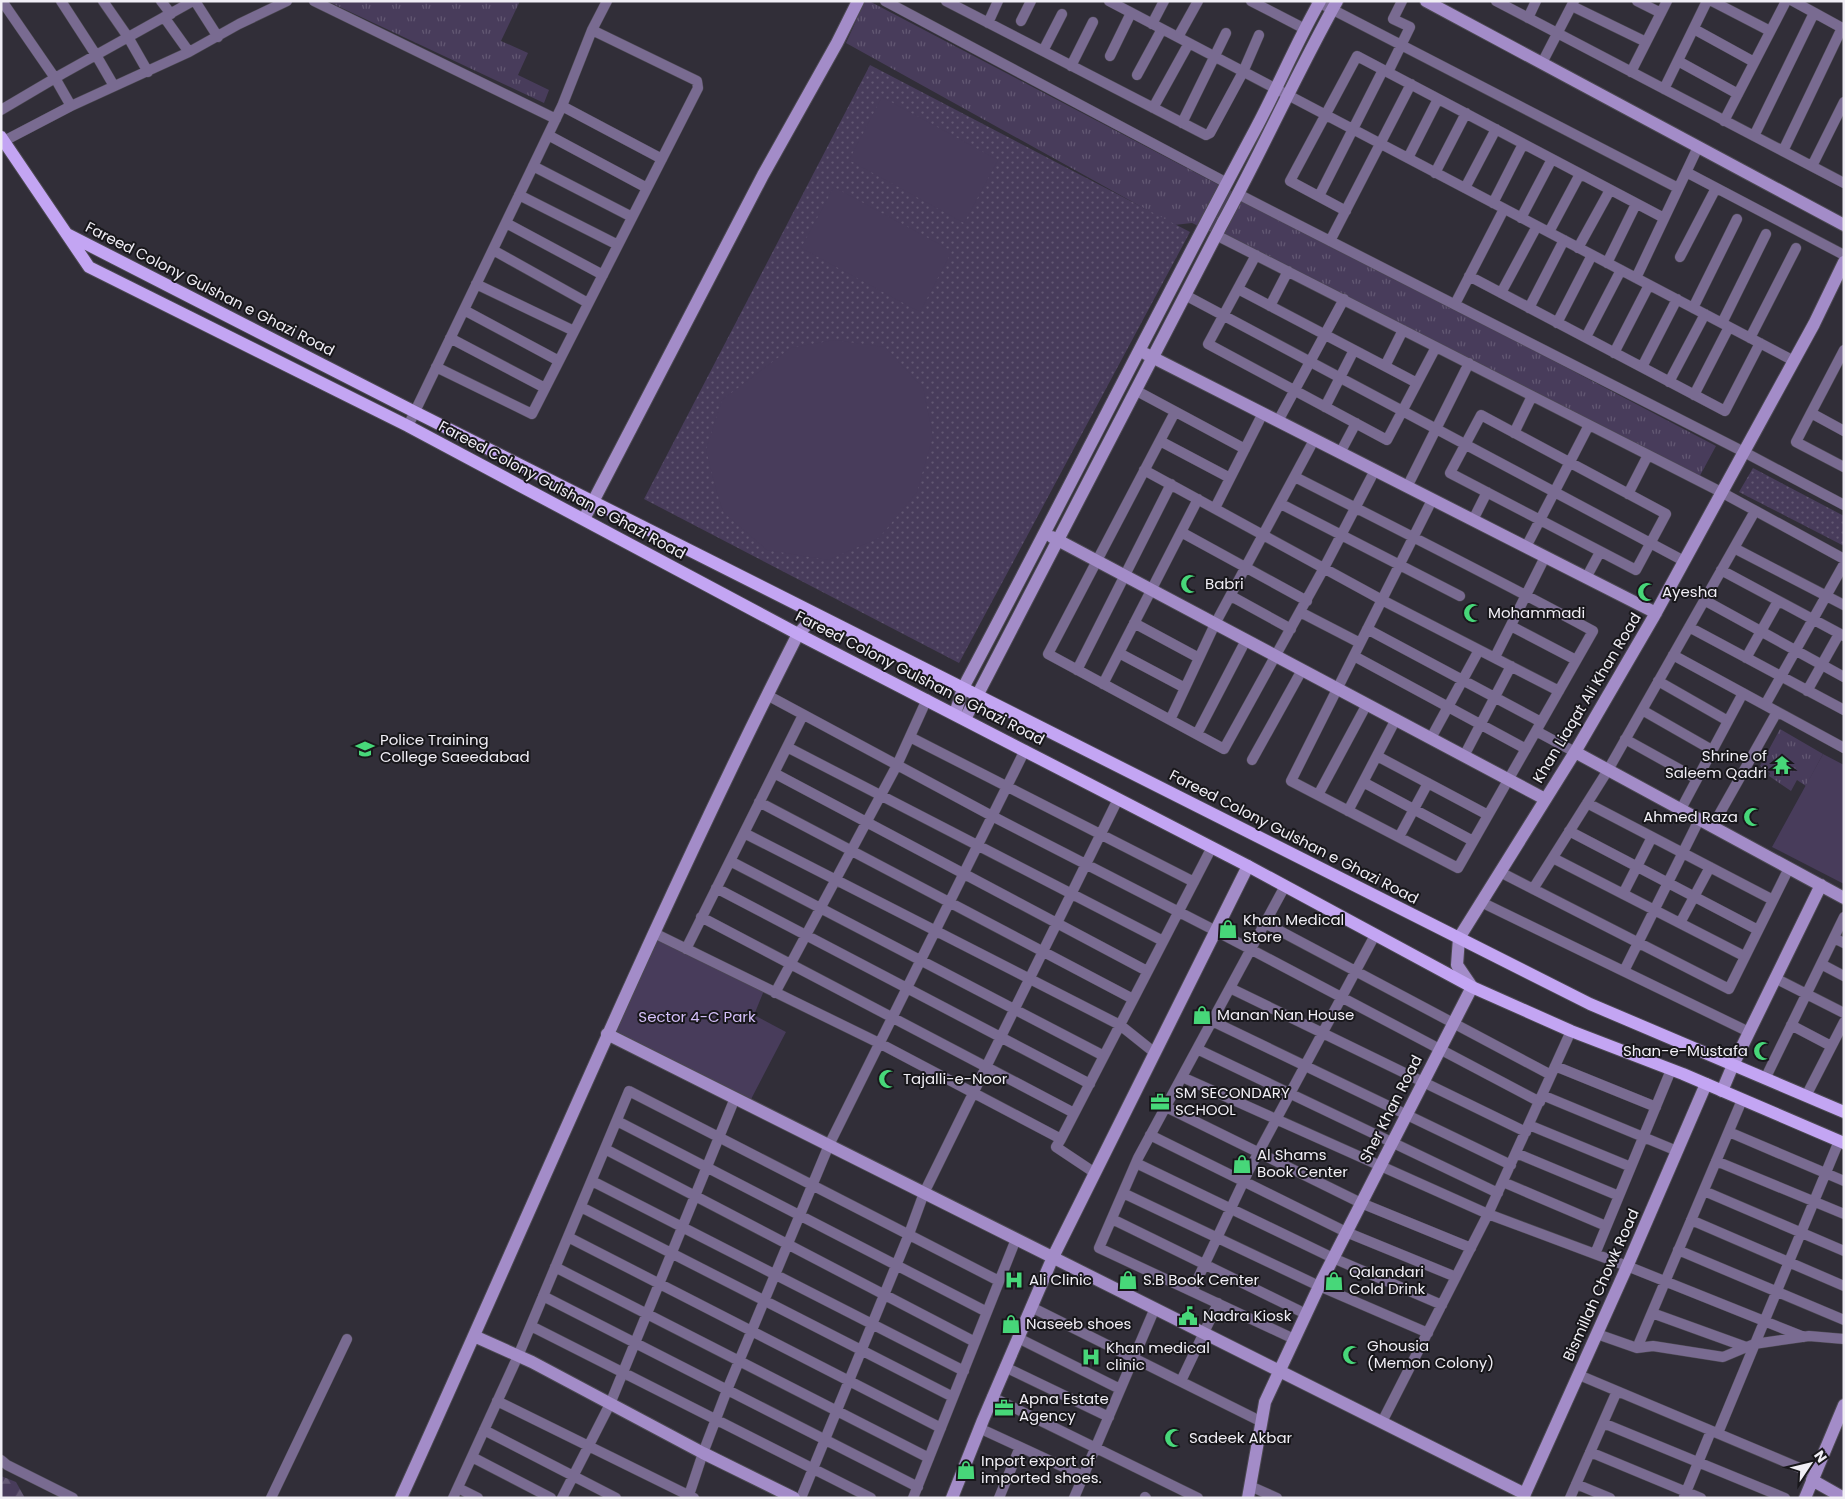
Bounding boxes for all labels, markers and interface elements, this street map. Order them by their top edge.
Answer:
street label: Fareed Colony Gulshan e Ghazi Road [82,216,338,361]
street label: Fareed Colony Gulshan e Ghazi Road [435,415,689,564]
mosque icon: Babri [1179,573,1201,595]
place label: Babri [1205,573,1244,594]
mosque icon: Ayesha [1636,581,1658,603]
place label: Ayesha [1662,581,1717,602]
mosque icon: Mohammadi [1462,602,1484,624]
place label: Mohammadi [1488,602,1585,623]
street label: Fareed Colony Gulshan e Ghazi Road [792,605,1048,750]
street label: Khan Liaqat Ali Khan Road [1527,609,1646,787]
place label: Police Training College Saeedabad [380,729,530,767]
school or university icon: Police Training College Saeedabad [354,738,376,760]
place label: Shrine of Saleem Qadri [1665,745,1767,783]
temple icon: Shrine of Saleem Qadri [1771,754,1793,776]
street label: Fareed Colony Gulshan e Ghazi Road [1166,764,1422,909]
place label: Ahmed Raza [1643,806,1738,827]
mosque icon: Ahmed Raza [1742,806,1764,828]
place label: Khan Medical Store [1243,909,1344,947]
shop icon: Khan Medical Store [1217,918,1239,940]
shop icon: Manan Nan House [1191,1004,1213,1026]
place label: Manan Nan House [1217,1004,1354,1025]
park label: Sector 4-C Park [638,1006,756,1027]
place label: Shan-e-Mustafa [1623,1040,1748,1061]
mosque icon: Shan-e-Mustafa [1752,1040,1774,1062]
street label: Sher Khan Road [1354,1051,1427,1166]
mosque icon: Tajalli-e-Noor [877,1068,899,1090]
place label: Tajalli-e-Noor [903,1068,1008,1089]
place label: SM SECONDARY SCHOOL [1175,1082,1290,1120]
office icon: SM SECONDARY SCHOOL [1149,1091,1171,1113]
place label: Al Shams Book Center [1257,1144,1348,1182]
shop icon: Al Shams Book Center [1231,1153,1253,1175]
street label: Bismillah Chowk Road [1557,1205,1644,1364]
place label: Qalandari Cold Drink [1349,1261,1426,1299]
hospital icon: Ali Clinic [1003,1269,1025,1291]
place label: Ali Clinic [1029,1269,1092,1290]
shop icon: S.B Book Center [1117,1269,1139,1291]
place label: S.B Book Center [1143,1269,1260,1290]
shop icon: Qalandari Cold Drink [1323,1270,1345,1292]
public building icon: Nadra Kiosk [1177,1305,1199,1327]
place label: Nadra Kiosk [1203,1305,1292,1326]
shop icon: Naseeb shoes [1000,1313,1022,1335]
place label: Naseeb shoes [1026,1313,1132,1334]
place label: Ghousia (Memon Colony) [1367,1335,1494,1373]
place label: Khan medical clinic [1106,1337,1210,1375]
mosque icon: Ghousia (Memon Colony) [1341,1344,1363,1366]
hospital icon: Khan medical clinic [1080,1346,1102,1368]
place label: Apna Estate Agency [1019,1388,1109,1426]
office icon: Apna Estate Agency [993,1397,1015,1419]
mosque icon: Sadeek Akbar [1163,1427,1185,1449]
place label: Sadeek Akbar [1189,1427,1293,1448]
north arrow [1785,1439,1835,1489]
text: N [1809,1446,1832,1467]
place label: Inport export of imported shoes. [981,1450,1102,1488]
shop icon: Inport export of imported shoes. [955,1459,977,1481]

